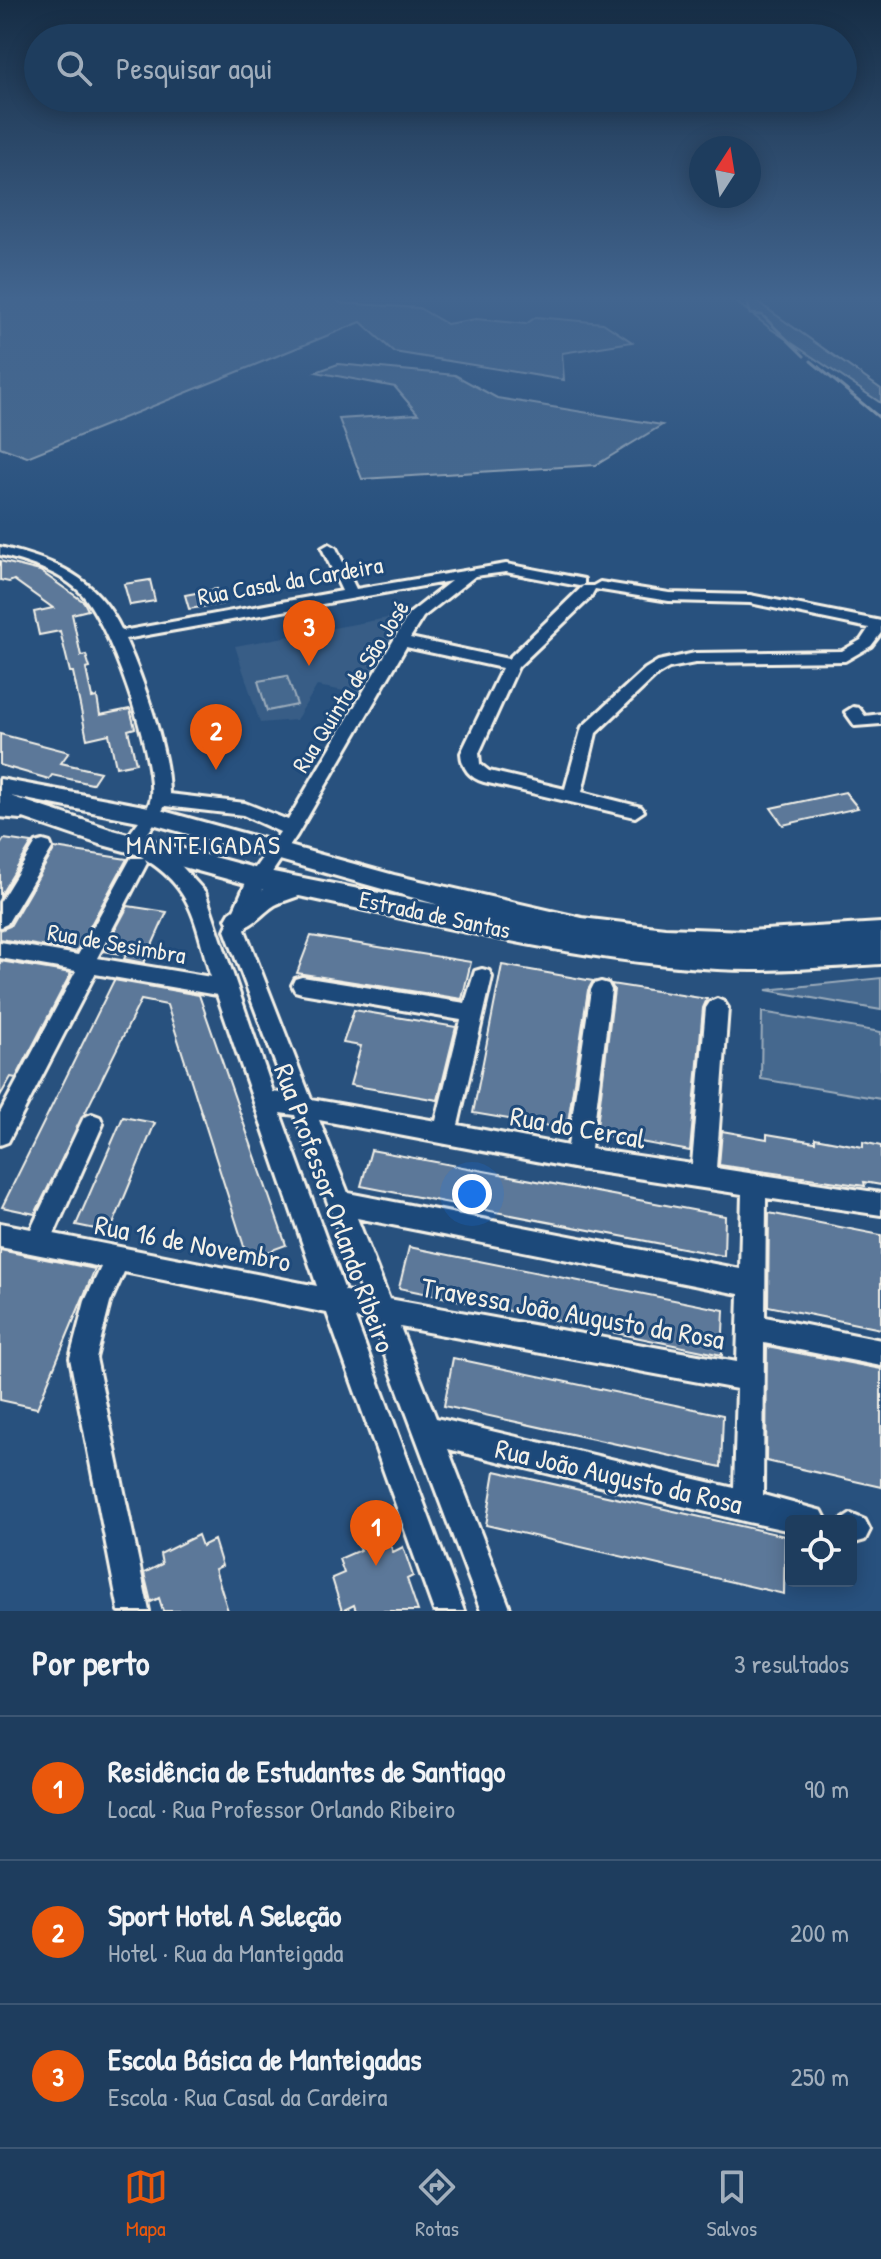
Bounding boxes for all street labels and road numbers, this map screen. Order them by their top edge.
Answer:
street label: Rua Casal da Cardeira [195,548,385,612]
street label: Rua Quinta de São José [284,593,416,778]
street label: Estrada de Santas [357,882,513,946]
street label: Rua de Sesimbra [45,915,189,971]
street label: Rua Professor Orlando Ribeiro [265,1059,405,1357]
street label: Rua do Cercal [507,1096,649,1158]
street label: Rua 16 de Novembro [92,1205,294,1281]
street label: Travessa João Augusto da Rosa [418,1268,728,1358]
street label: Rua João Augusto da Rosa [492,1429,746,1523]

